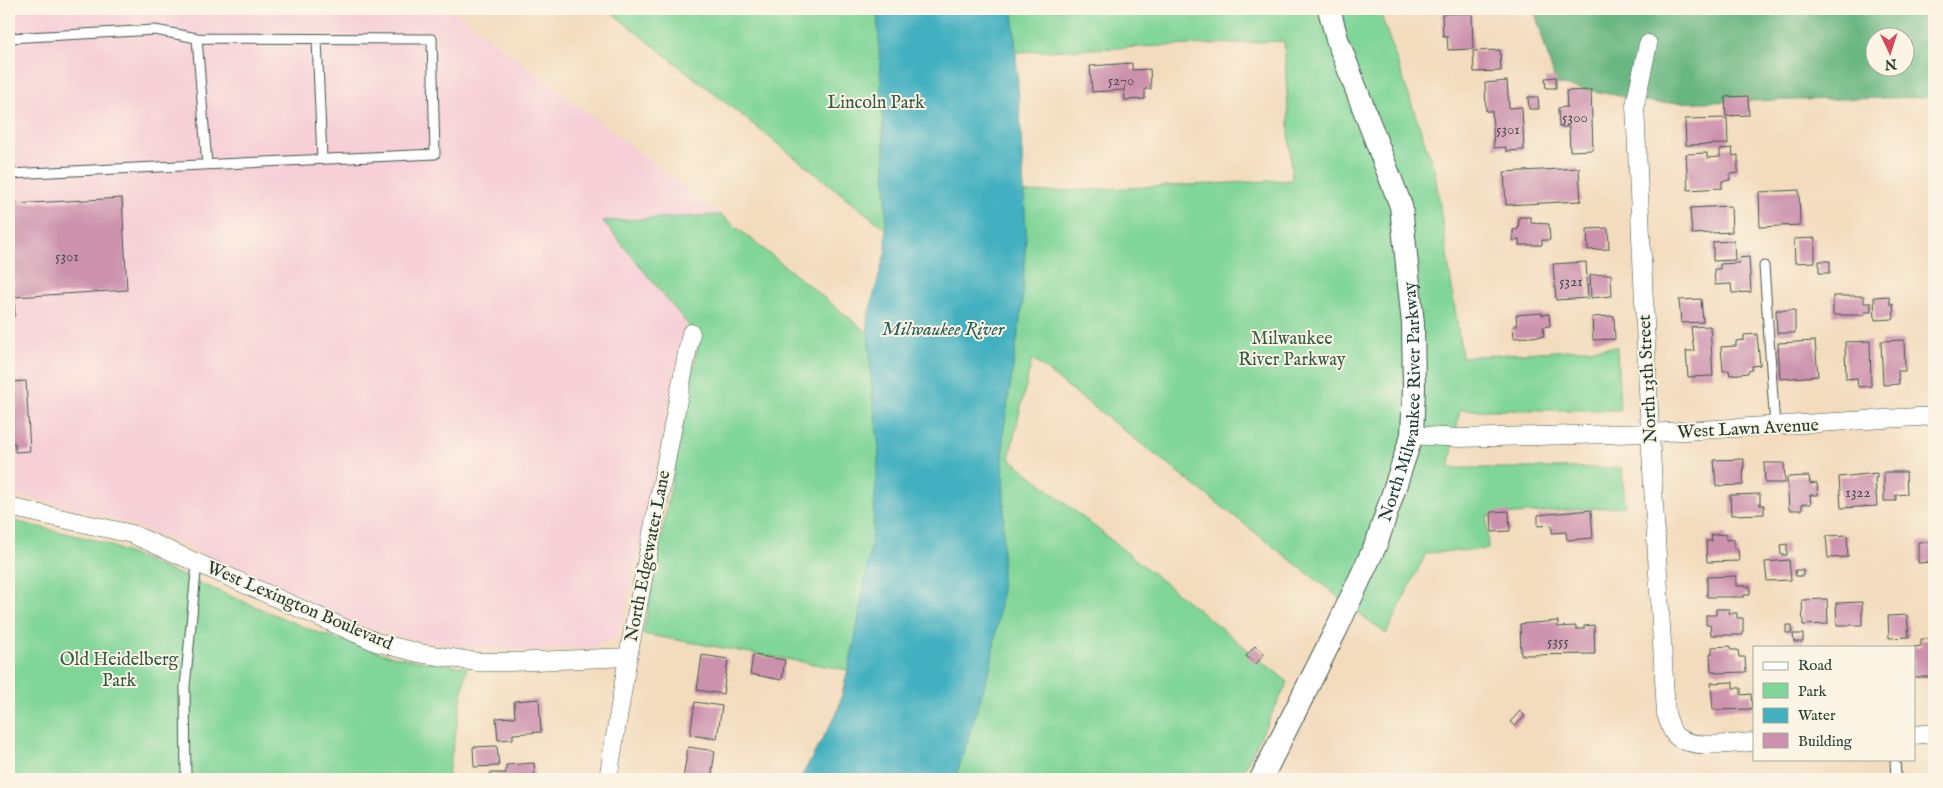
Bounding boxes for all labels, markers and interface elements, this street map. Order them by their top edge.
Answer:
north arrow [1866,28,1916,78]
text: N [1884,55,1899,73]
house number: 5270 [1108,71,1134,90]
park label: Lincoln Park [827,92,925,115]
house number: 5300 [1562,108,1588,127]
house number: 5301 [1496,120,1520,139]
house number: 5301 [55,247,79,266]
house number: 5321 [1559,272,1583,291]
street label: North Milwaukee River Parkway [1374,280,1427,525]
street label: North 13th Street [1634,314,1663,444]
water label: Milwaukee River [882,318,1006,342]
park label: Milwaukee River Parkway [1238,328,1346,372]
street label: West Lawn Avenue [1677,414,1819,445]
street label: North Edgewater Lane [621,469,676,644]
house number: 1322 [1845,483,1871,502]
street label: West Lexington Boulevard [203,557,396,656]
house number: 5355 [1547,632,1570,651]
legend [1753,646,1916,760]
park label: Old Heidelberg Park [60,649,179,693]
text: Road [1798,656,1833,675]
text: Park [1798,682,1828,701]
text: Water [1798,706,1836,725]
text: Building [1798,732,1853,751]

